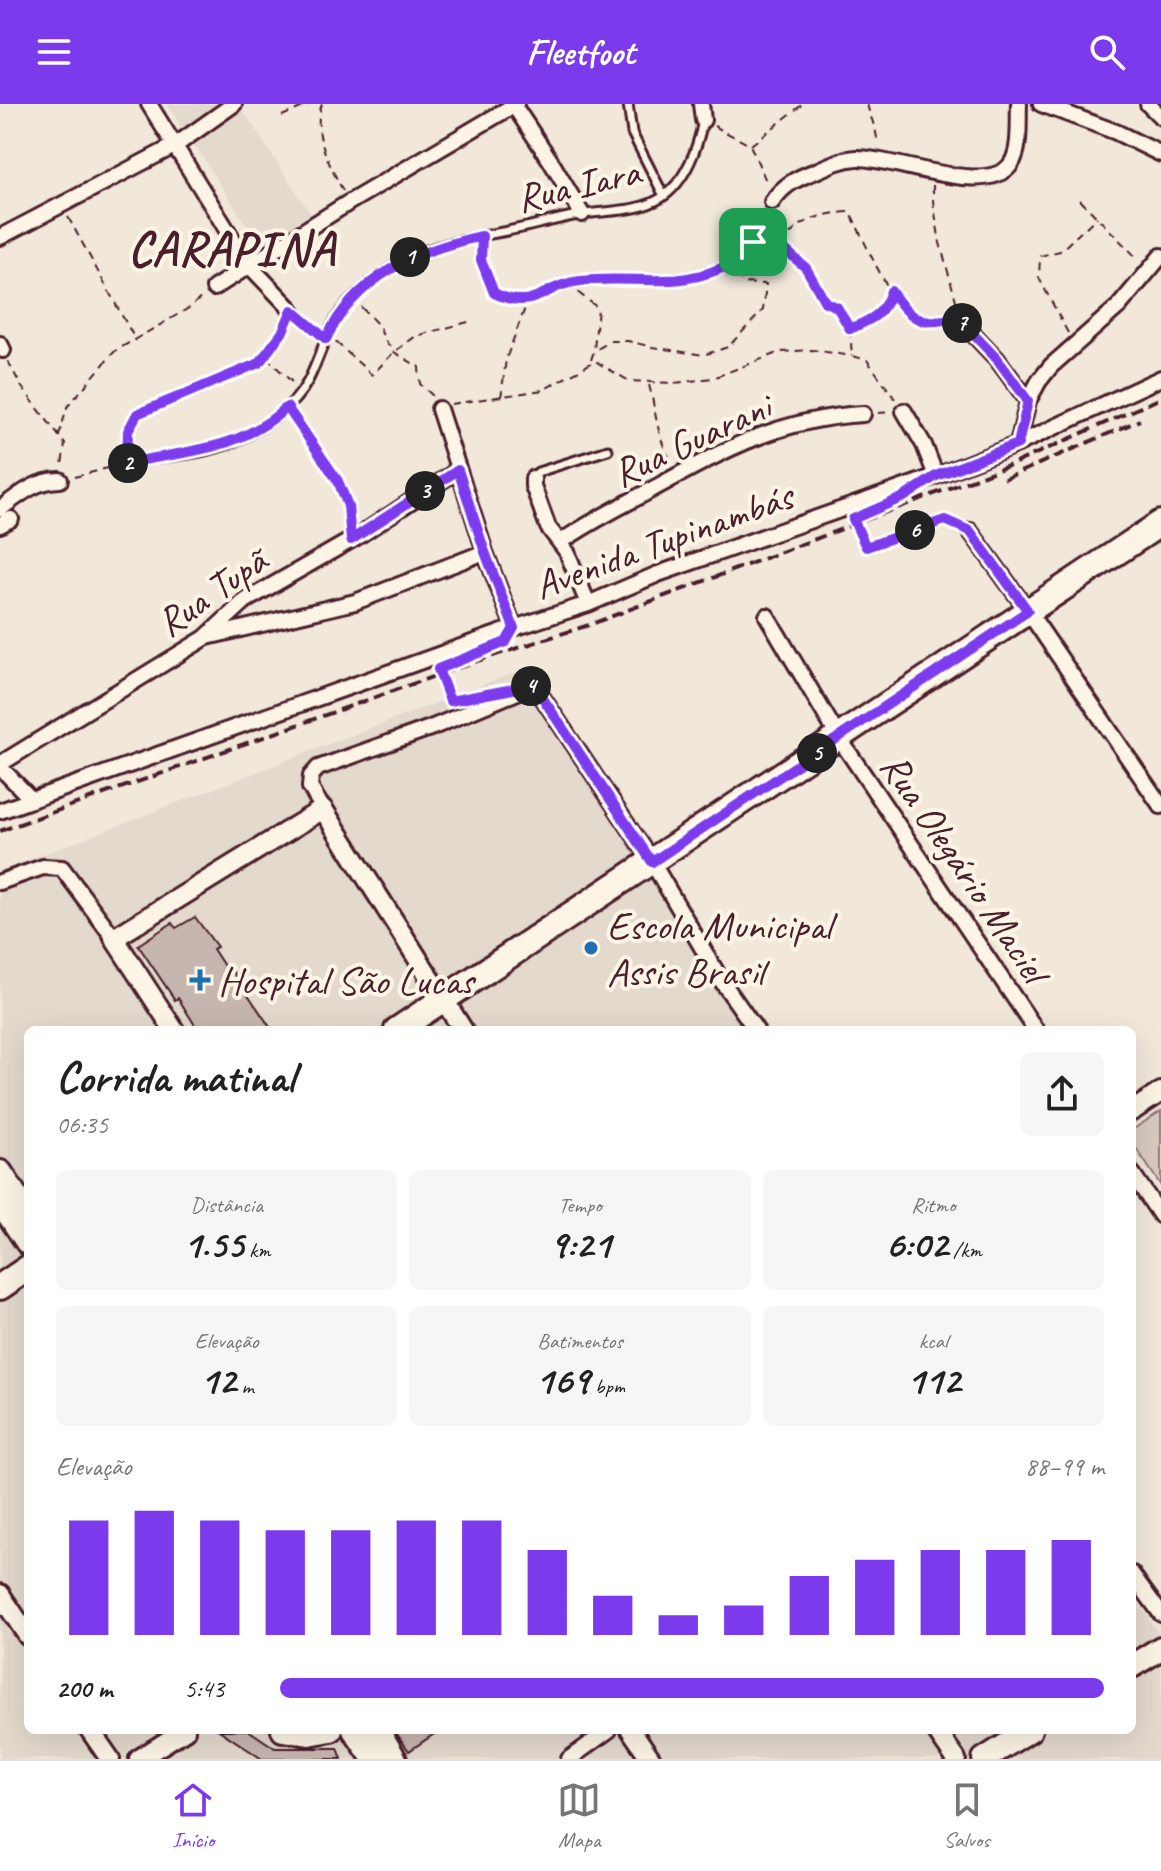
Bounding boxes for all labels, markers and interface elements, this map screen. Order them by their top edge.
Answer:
text: Fleetfoot [526,29,635,75]
icon: menu [32,30,76,74]
icon: search [1085,30,1129,74]
street label: Rua Iara [512,146,647,223]
pin [719,208,787,276]
district label: CARAPINA [128,219,338,279]
icon: arrive [731,220,775,264]
pin: 1 [390,237,430,277]
text: 1 [405,243,415,271]
pin: 7 [942,303,982,343]
text: 7 [957,309,967,337]
street label: Rua Guarani [604,380,783,498]
pin: 2 [108,443,148,483]
text: 2 [123,449,133,477]
street label: Avenida Tupinambás [528,470,802,611]
pin: 3 [405,471,445,511]
text: 3 [420,477,430,505]
pin: 6 [895,510,935,550]
text: 6 [910,516,920,544]
street label: Rua Tupã [147,533,280,648]
pin: 4 [511,666,551,706]
text: 4 [526,672,536,700]
pin: 5 [797,733,837,773]
text: 5 [812,739,822,767]
street label: Rua Olegário Maciel [869,744,1063,997]
place label: Escola Municipal Assis Brasil [607,901,839,997]
marker: Escola Municipal Assis Brasil [582,939,600,957]
place label: Hospital São Lucas [218,956,477,1006]
marker: Hospital São Lucas [189,969,211,991]
text: Corrida matinal [56,1050,294,1105]
button: share [1020,1052,1104,1136]
text: 06:35 [56,1108,108,1141]
text: Distância [191,1191,263,1219]
text: Tempo [558,1191,602,1219]
text: Ritmo [911,1191,956,1219]
text: 1.55 [183,1219,244,1269]
text: 9:21 [549,1219,611,1269]
text: 6:02 [885,1219,948,1269]
text: km [244,1236,270,1264]
text: /km [948,1236,982,1264]
text: Elevação [195,1327,259,1355]
text: Batimentos [537,1327,623,1355]
text: kcal [919,1327,948,1355]
text: 12 [200,1355,236,1405]
text: 169 [535,1355,589,1405]
text: 112 [906,1355,960,1405]
text: m [236,1372,253,1400]
text: bpm [589,1372,625,1400]
text: Elevação [56,1450,131,1483]
text: 88–99 m [1025,1450,1104,1483]
text: 200 m [56,1672,112,1705]
text: 5:43 [184,1672,224,1705]
tab: Início [171,1778,215,1854]
tab: Mapa [557,1778,601,1854]
tab: Salvos [944,1778,990,1854]

